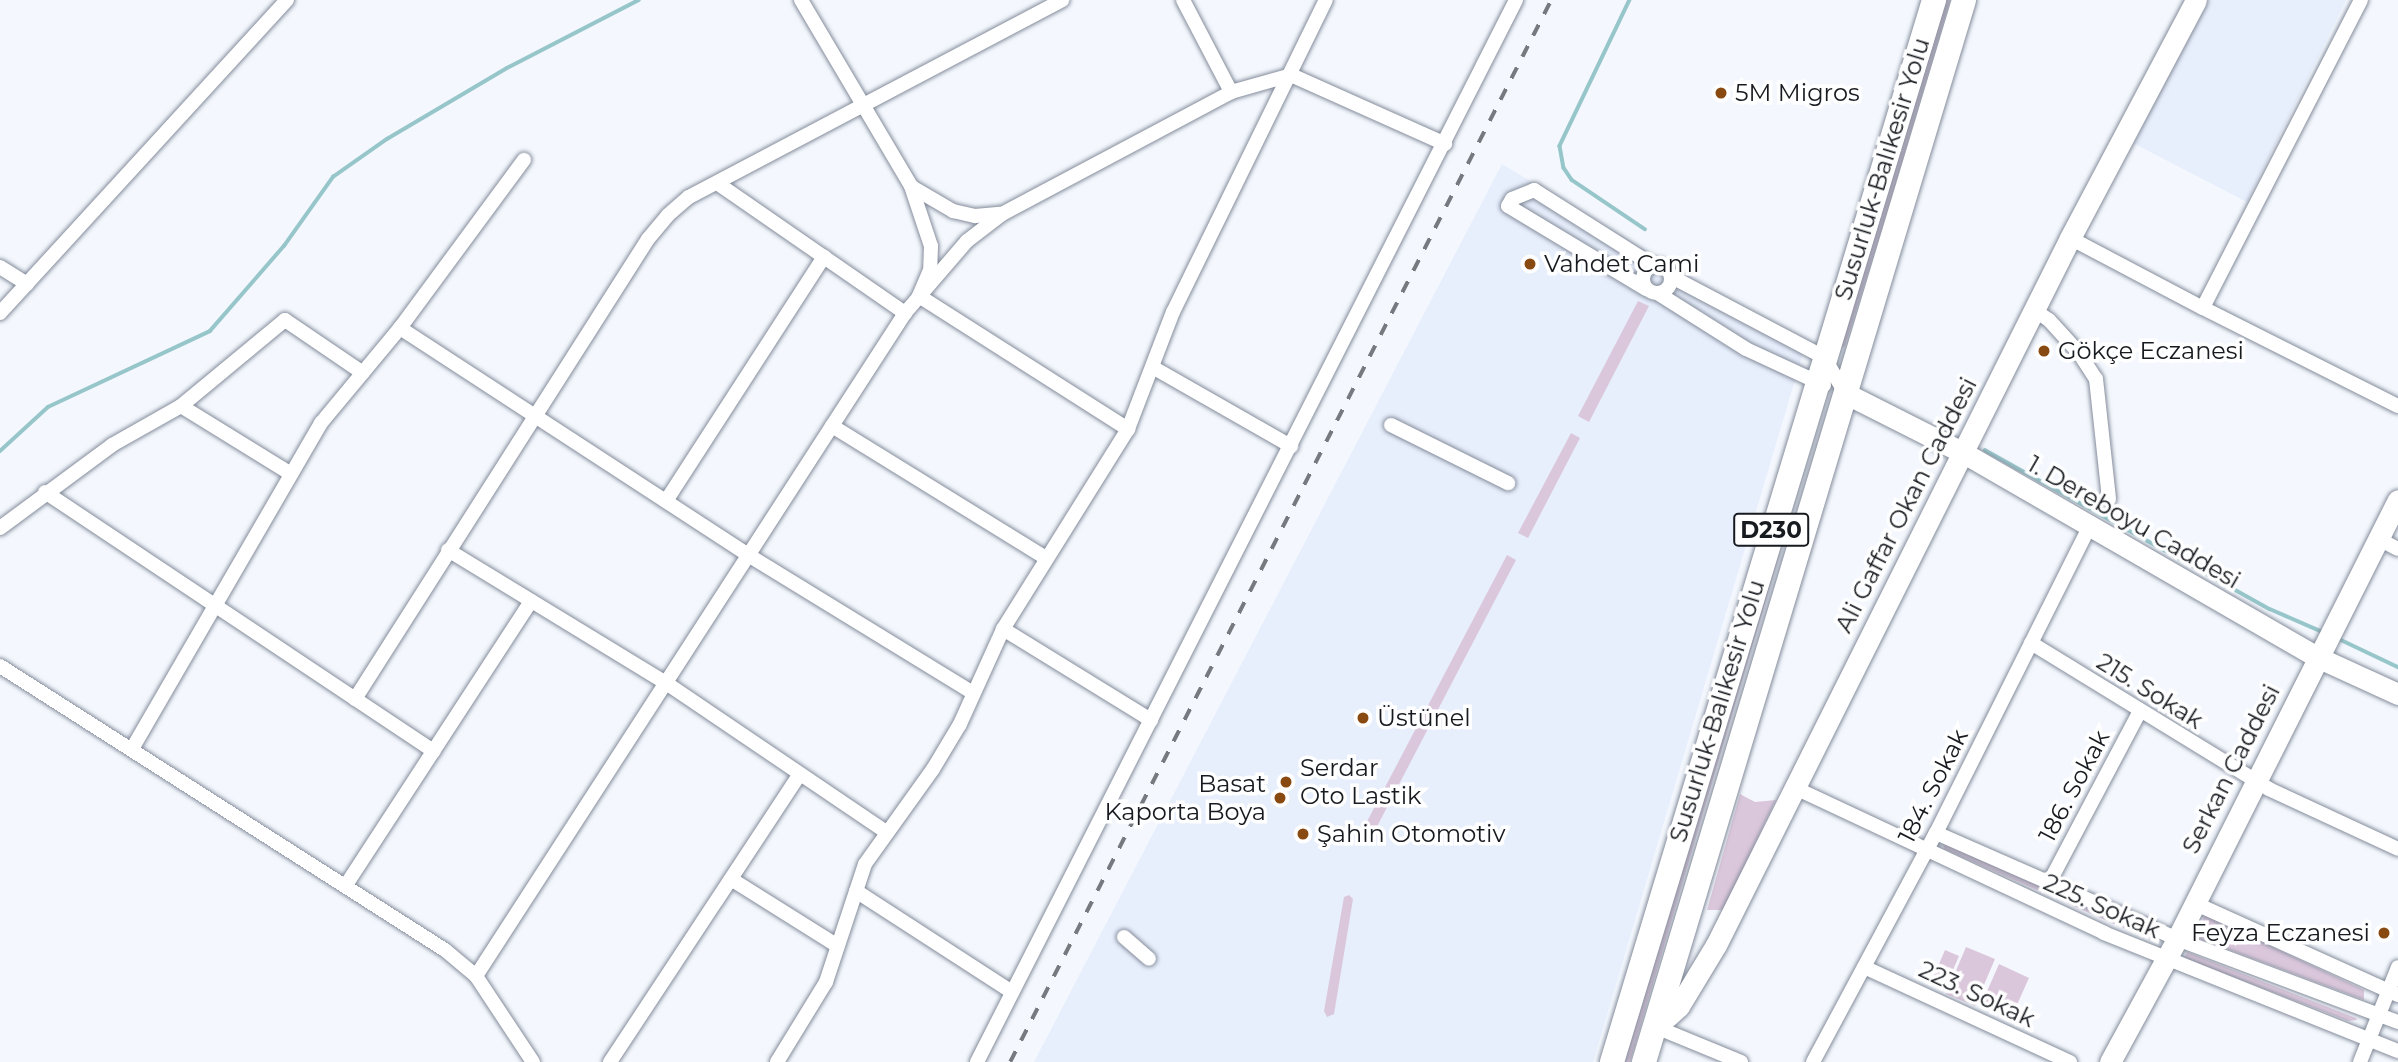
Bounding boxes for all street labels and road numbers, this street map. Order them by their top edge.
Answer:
street label: Susurluk-Balıkesir Yolu [1828,34,1936,304]
street label: Ali Gaffar Okan Caddesi [1829,373,1983,637]
street label: 1. Dereboyu Caddesi [2023,449,2245,595]
road number: D230 [1732,510,1810,550]
street label: Susurluk-Balıkesir Yolu [1663,576,1771,846]
street label: 215. Sokak [2092,647,2208,735]
street label: Serkan Caddesi [2176,680,2286,858]
street label: 184. Sokak [1892,724,1974,848]
street label: 186. Sokak [2032,725,2116,847]
street label: 225. Sokak [2039,867,2165,945]
street label: 223. Sokak [1914,955,2040,1033]

